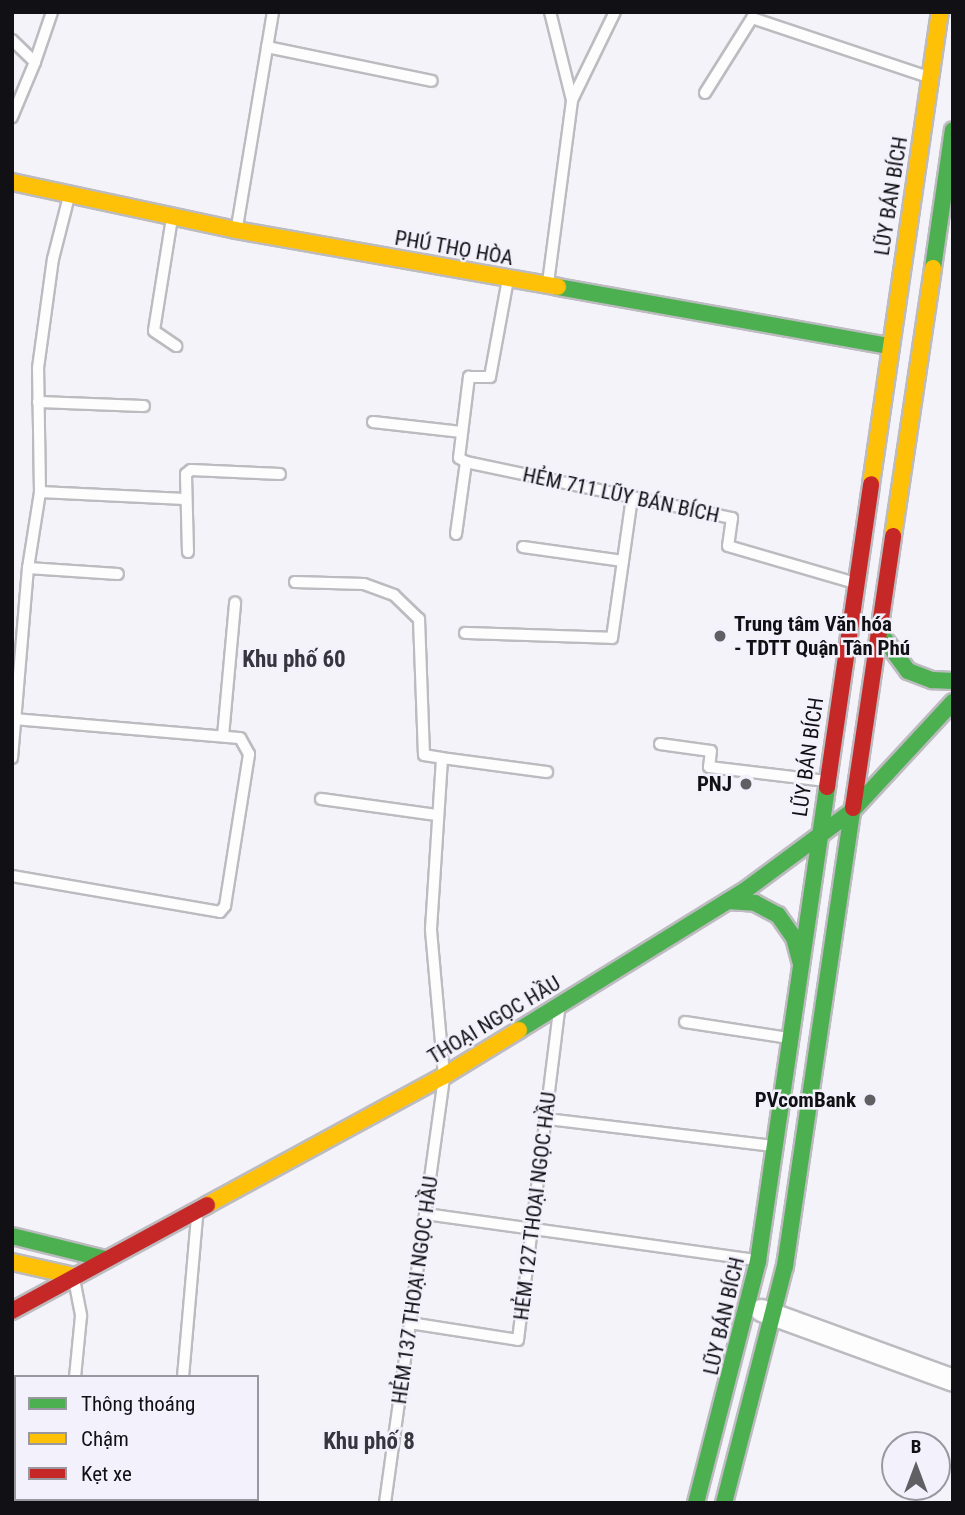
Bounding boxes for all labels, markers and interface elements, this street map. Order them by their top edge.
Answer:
street label: LŨY BÁN BÍCH [869,135,913,257]
street label: PHÚ THỌ HÒA [393,225,515,271]
street label: HẺM 711 LŨY BÁN BÍCH [520,462,722,528]
place label: Trung tâm Văn hóa - TDTT Quận Tân Phú [734,611,912,661]
marker: Trung tâm Văn hóa - TDTT Quận Tân Phú [712,628,728,644]
district label: Khu phố 60 [242,646,346,674]
street label: LŨY BÁN BÍCH [787,696,829,818]
place label: PNJ [697,771,732,797]
marker: PNJ [738,776,754,792]
street label: THOẠI NGỌC HẦU [423,971,565,1069]
place label: PVcomBank [755,1087,856,1113]
street label: HẺM 127 THOẠI NGỌC HẦU [508,1090,562,1322]
marker: PVcomBank [862,1092,878,1108]
street label: HẺM 137 THOẠI NGỌC HẦU [386,1174,444,1406]
street label: LŨY BÁN BÍCH [698,1255,750,1377]
legend [14,1375,259,1501]
text: Thông thoáng [81,1392,195,1416]
text: Chậm [81,1427,129,1451]
district label: Khu phố 8 [323,1428,415,1456]
north arrow [881,1431,951,1501]
text: B [911,1435,921,1458]
text: Kẹt xe [81,1462,132,1486]

